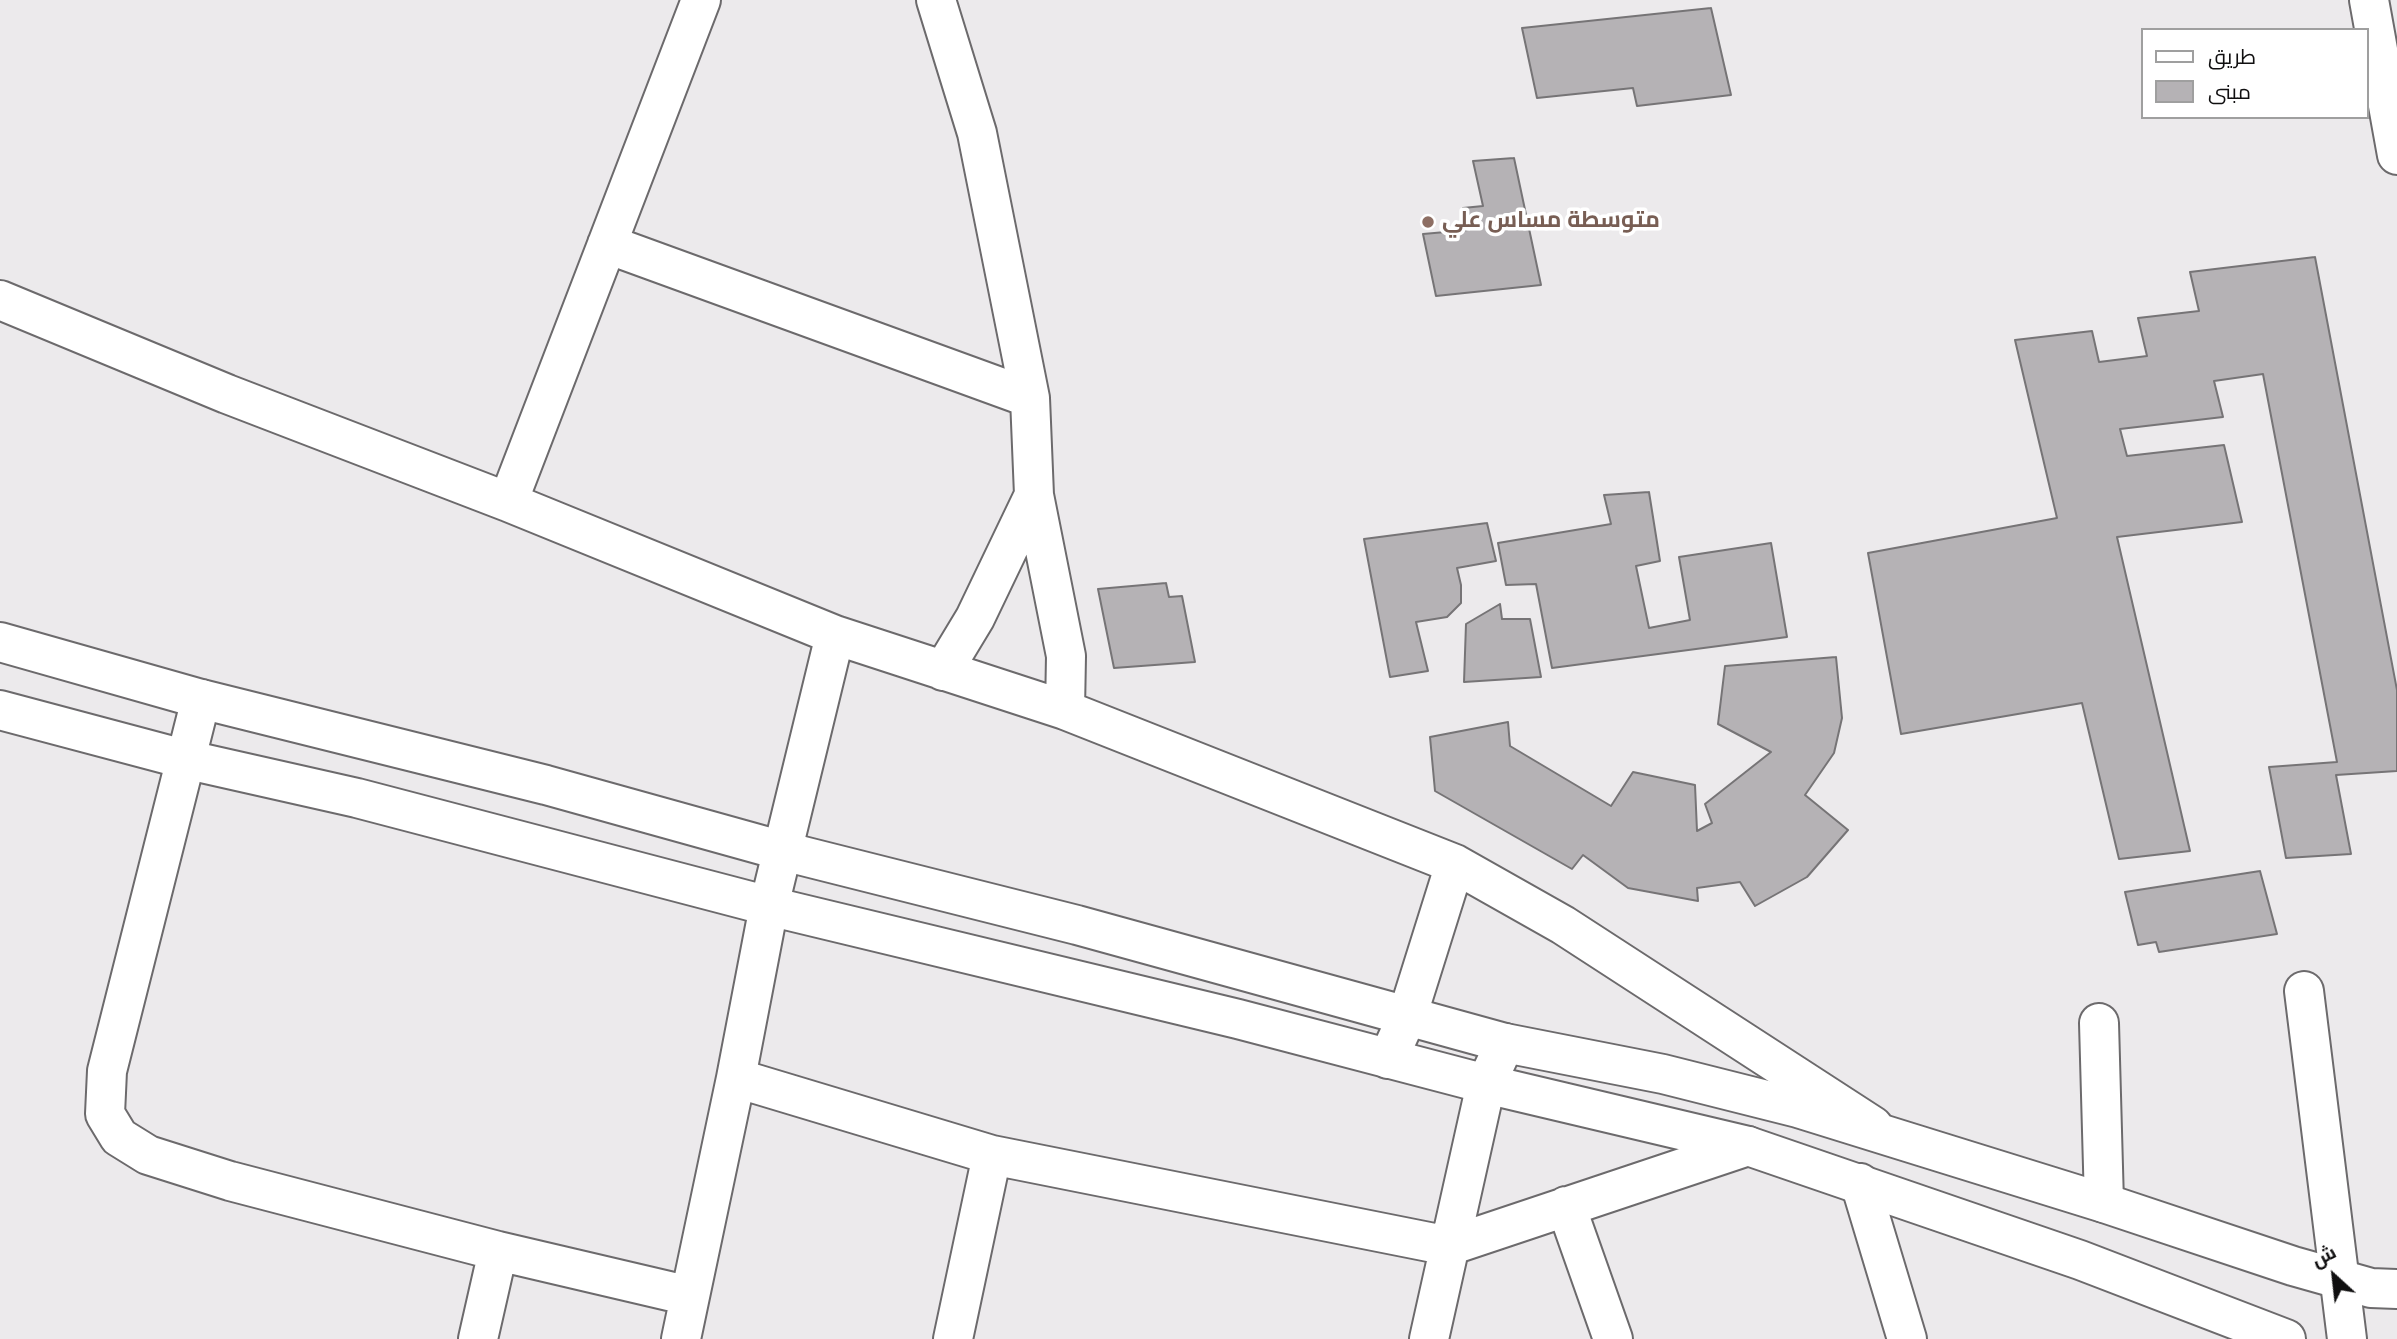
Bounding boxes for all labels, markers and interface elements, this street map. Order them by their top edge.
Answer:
legend [2142,28,2369,119]
text: طريق [2208,45,2256,72]
text: مبنى [2208,80,2251,107]
place label: متوسطة مساس علي [1442,208,1660,236]
marker: متوسطة مساس علي [1420,214,1436,230]
north arrow [2299,1241,2369,1311]
text: ش [2308,1241,2341,1274]

